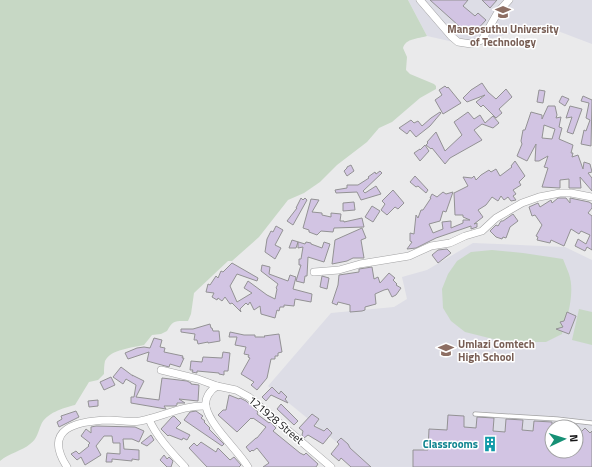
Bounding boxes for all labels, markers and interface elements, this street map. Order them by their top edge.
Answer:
school or university icon: Mangosuthu University of Technology [494,3,512,21]
place label: Mangosuthu University of Technology [447,21,559,50]
place label: Umlazi Comtech High School [458,336,535,365]
school or university icon: Umlazi Comtech High School [437,341,455,359]
street label: 121928 Street [245,392,307,448]
north arrow [544,419,584,459]
text: N [566,434,582,443]
building icon: Classrooms [481,435,499,453]
place label: Classrooms [423,436,478,452]

